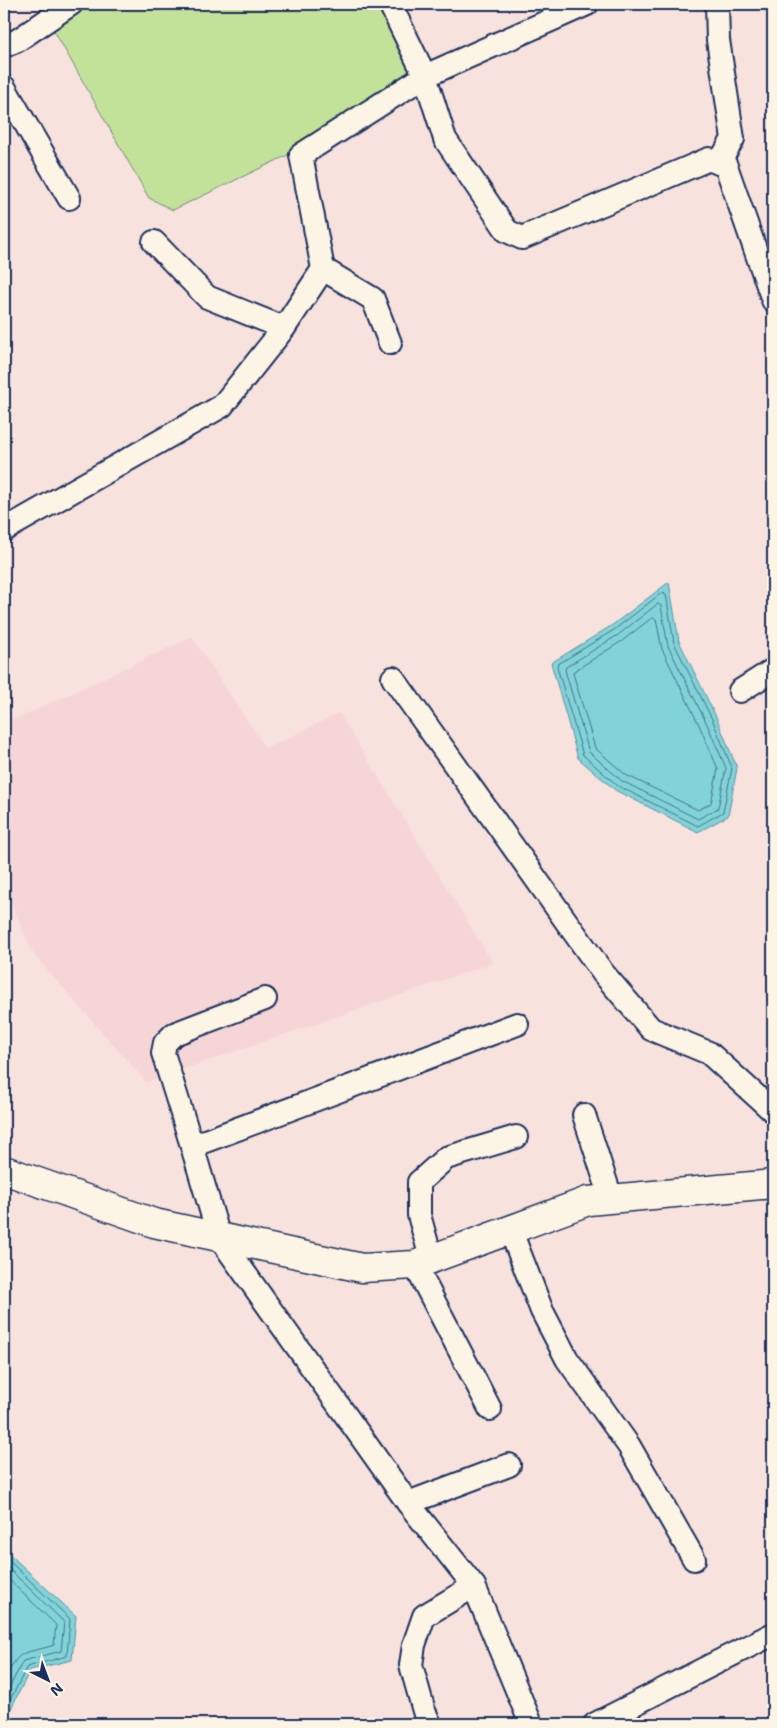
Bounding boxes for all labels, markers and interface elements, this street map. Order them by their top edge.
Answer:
north arrow [22,1656,72,1706]
text: N [47,1679,67,1700]

